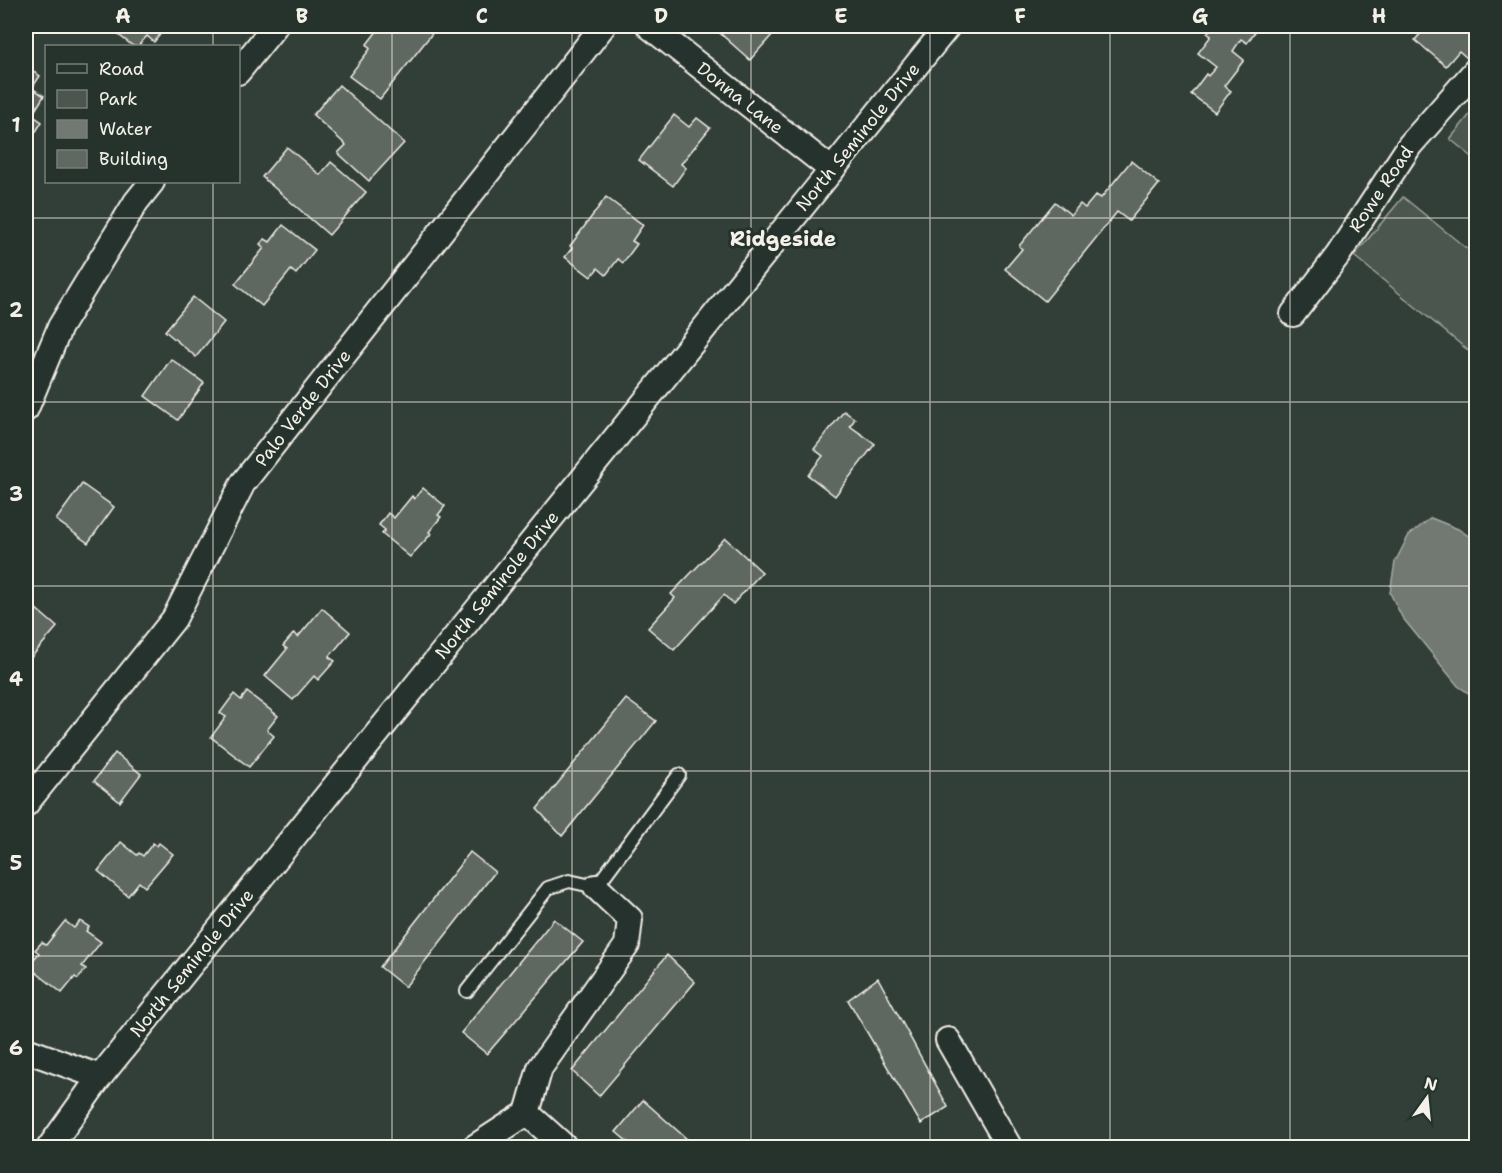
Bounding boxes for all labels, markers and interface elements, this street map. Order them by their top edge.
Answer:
text: A [115,3,131,29]
text: B [296,3,308,29]
text: C [476,3,488,29]
text: D [654,3,668,29]
text: E [834,3,848,29]
text: F [1014,3,1026,29]
text: G [1192,3,1208,29]
text: H [1372,3,1386,29]
legend [45,45,240,183]
text: Road [99,57,144,81]
street label: Donna Lane [692,57,788,139]
street label: North Seminole Drive [791,58,925,216]
text: Park [99,87,138,111]
text: 1 [11,112,21,138]
text: Water [99,117,152,141]
street label: Rowe Road [1343,141,1419,237]
text: Building [99,147,168,171]
district label: Ridgeside [730,225,836,253]
text: 2 [9,297,23,323]
street label: Palo Verde Drive [250,344,356,472]
text: 3 [9,481,23,507]
street label: North Seminole Drive [430,506,564,664]
text: 4 [9,666,23,692]
text: 5 [10,850,22,876]
street label: North Seminole Drive [125,884,259,1042]
text: 6 [9,1035,23,1061]
north arrow [1397,1068,1457,1128]
text: N [1422,1072,1440,1096]

